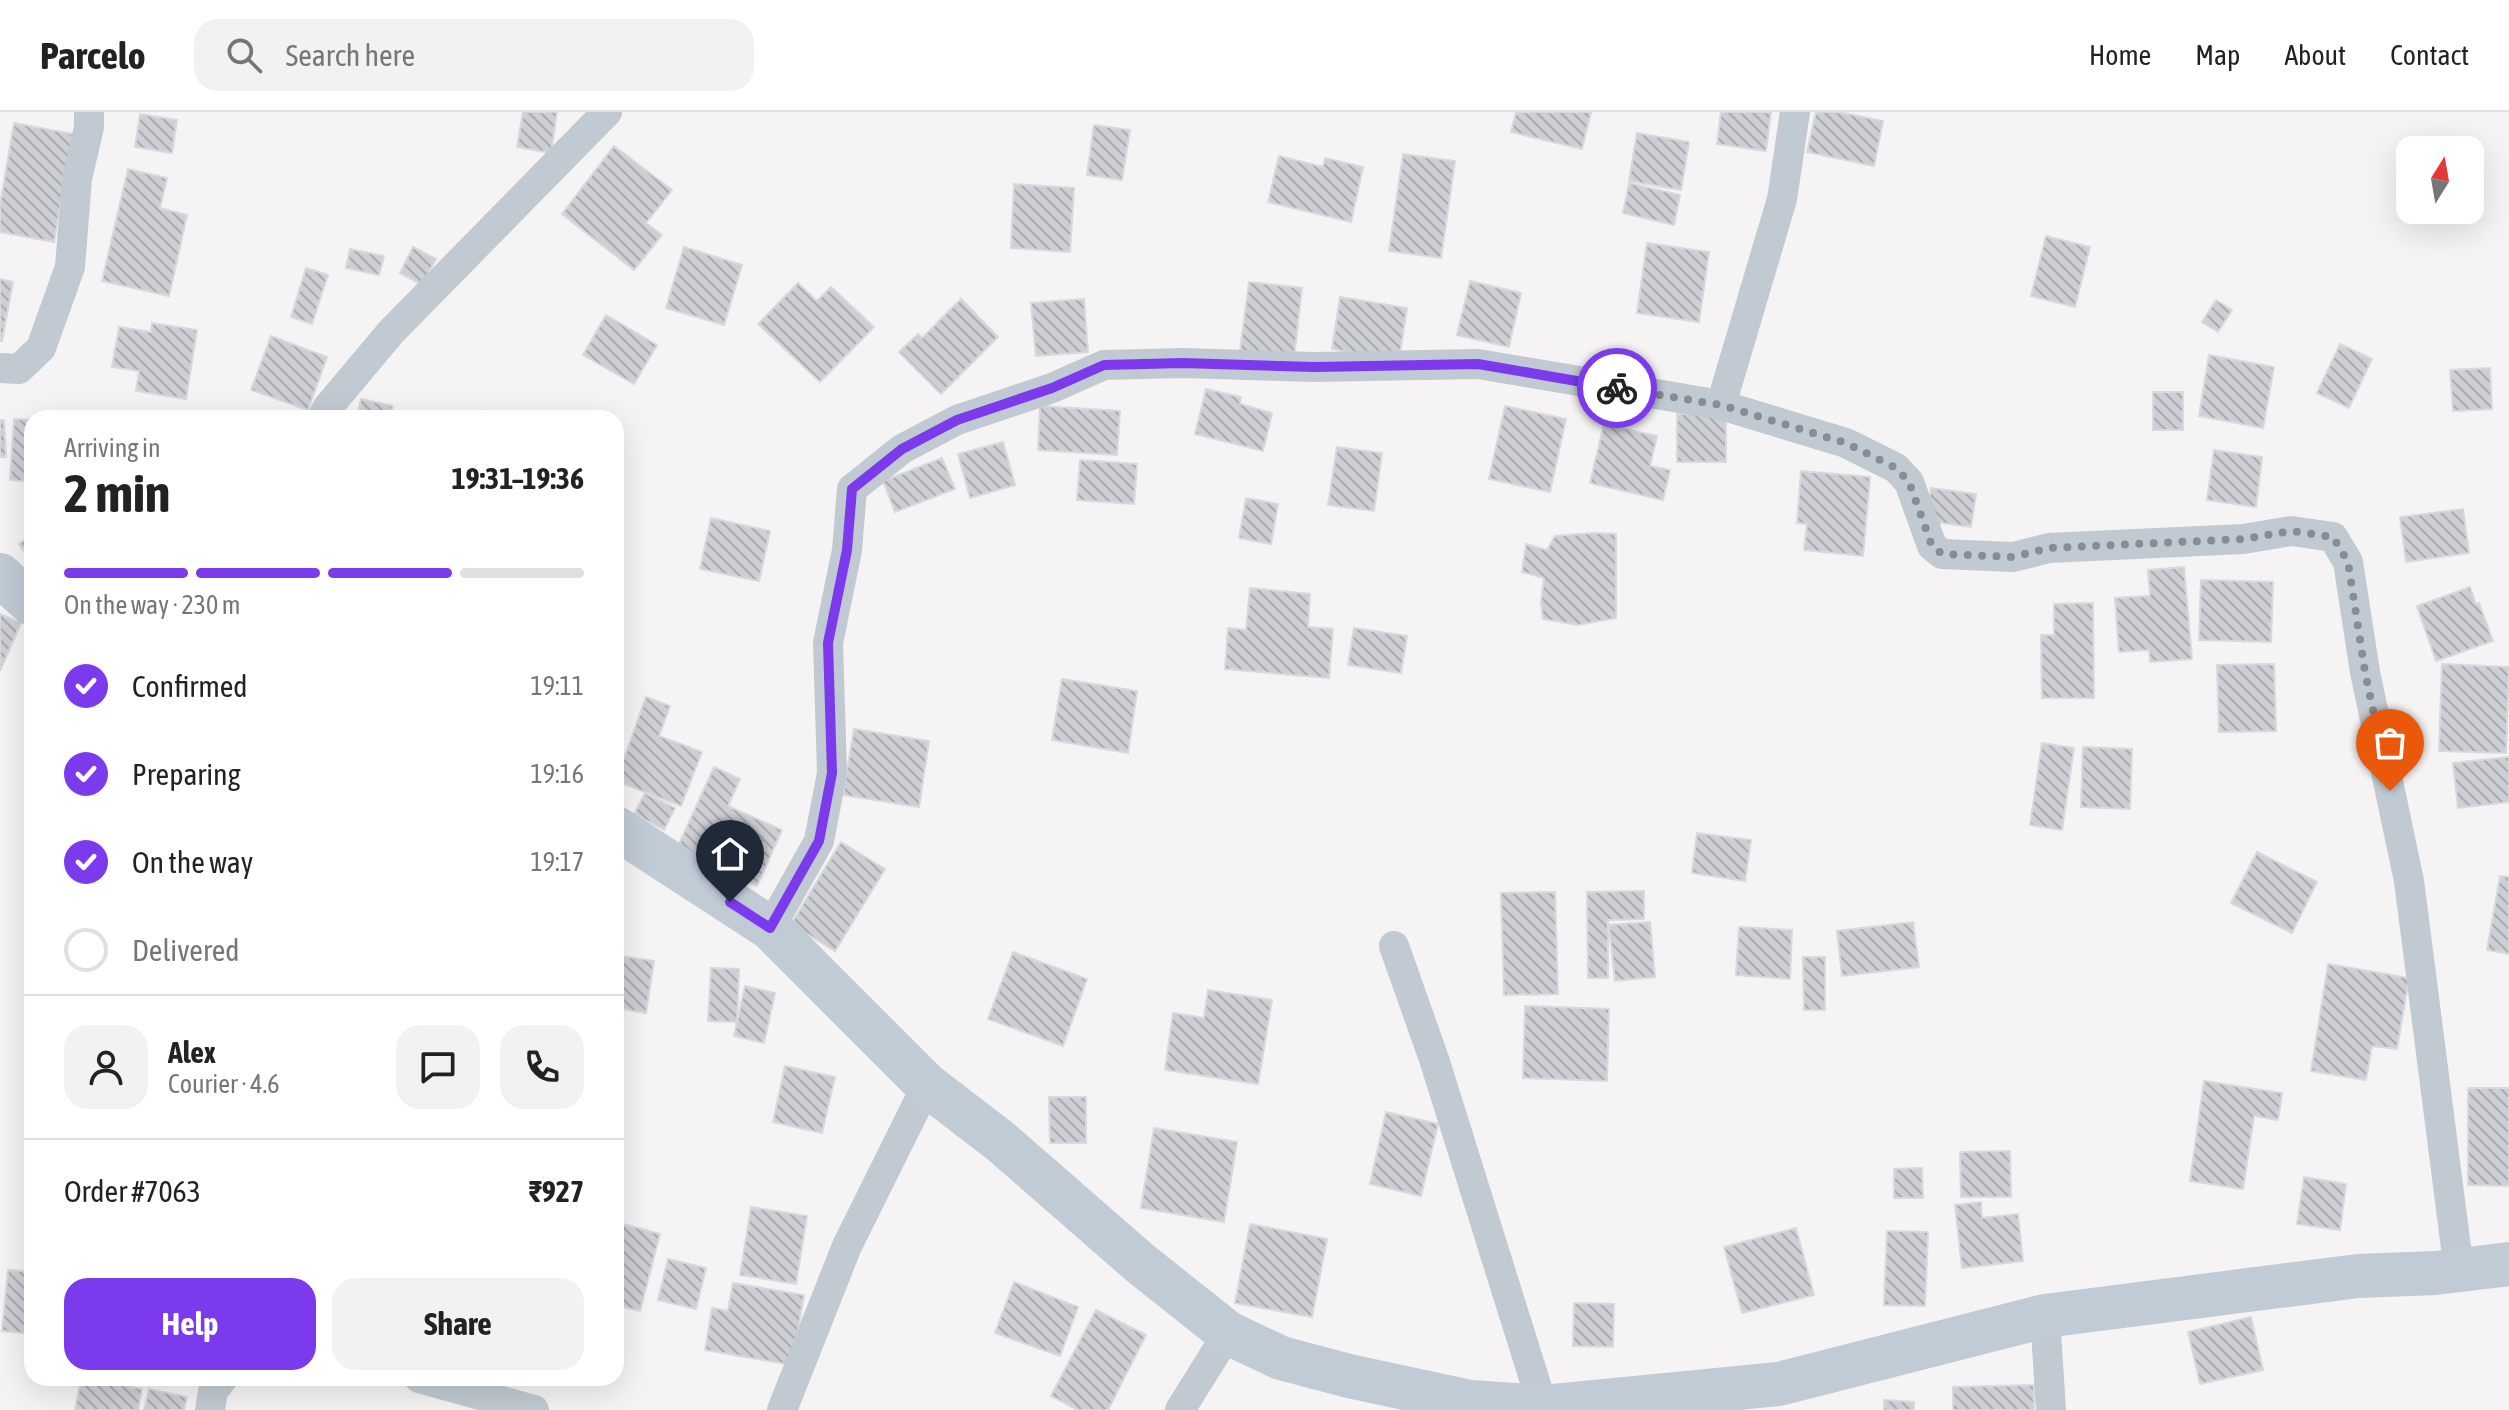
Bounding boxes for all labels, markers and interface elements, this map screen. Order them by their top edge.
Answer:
search box [194,19,754,91]
icon: search [222,33,266,77]
text: Parcelo [40,34,146,77]
text: Search here [286,38,415,72]
text: Home [2089,39,2151,71]
text: Map [2195,39,2240,71]
text: About [2284,39,2346,71]
text: Contact [2390,39,2469,71]
north arrow [2396,136,2484,224]
map controls [2396,136,2484,224]
courier [1577,348,1657,428]
icon: bike [1595,366,1639,410]
text: Arriving in [64,433,161,463]
text: 19:31–19:36 [452,461,584,495]
text: 2 min [64,463,170,523]
text: On the way · 230 m [64,590,241,620]
icon: check [64,664,108,708]
text: Confirmed [132,669,247,703]
text: 19:11 [530,671,584,701]
pin [2356,709,2424,791]
icon: bag [2368,721,2412,765]
icon: check [64,752,108,796]
text: Preparing [132,757,241,791]
text: 19:16 [530,759,584,789]
pin [696,820,764,902]
icon: home [708,832,752,876]
icon: check [64,840,108,884]
text: On the way [132,845,253,879]
text: 19:17 [530,847,584,877]
text: Delivered [132,933,240,967]
button: person [64,1025,148,1109]
button: chat [396,1025,480,1109]
button: phone [500,1025,584,1109]
text: Alex [168,1035,216,1069]
text: Courier · 4.6 [168,1069,279,1099]
text: Order #7063 [64,1174,201,1208]
text: ₹927 [529,1174,584,1208]
button: Help [64,1278,316,1370]
button: Share [332,1278,584,1370]

